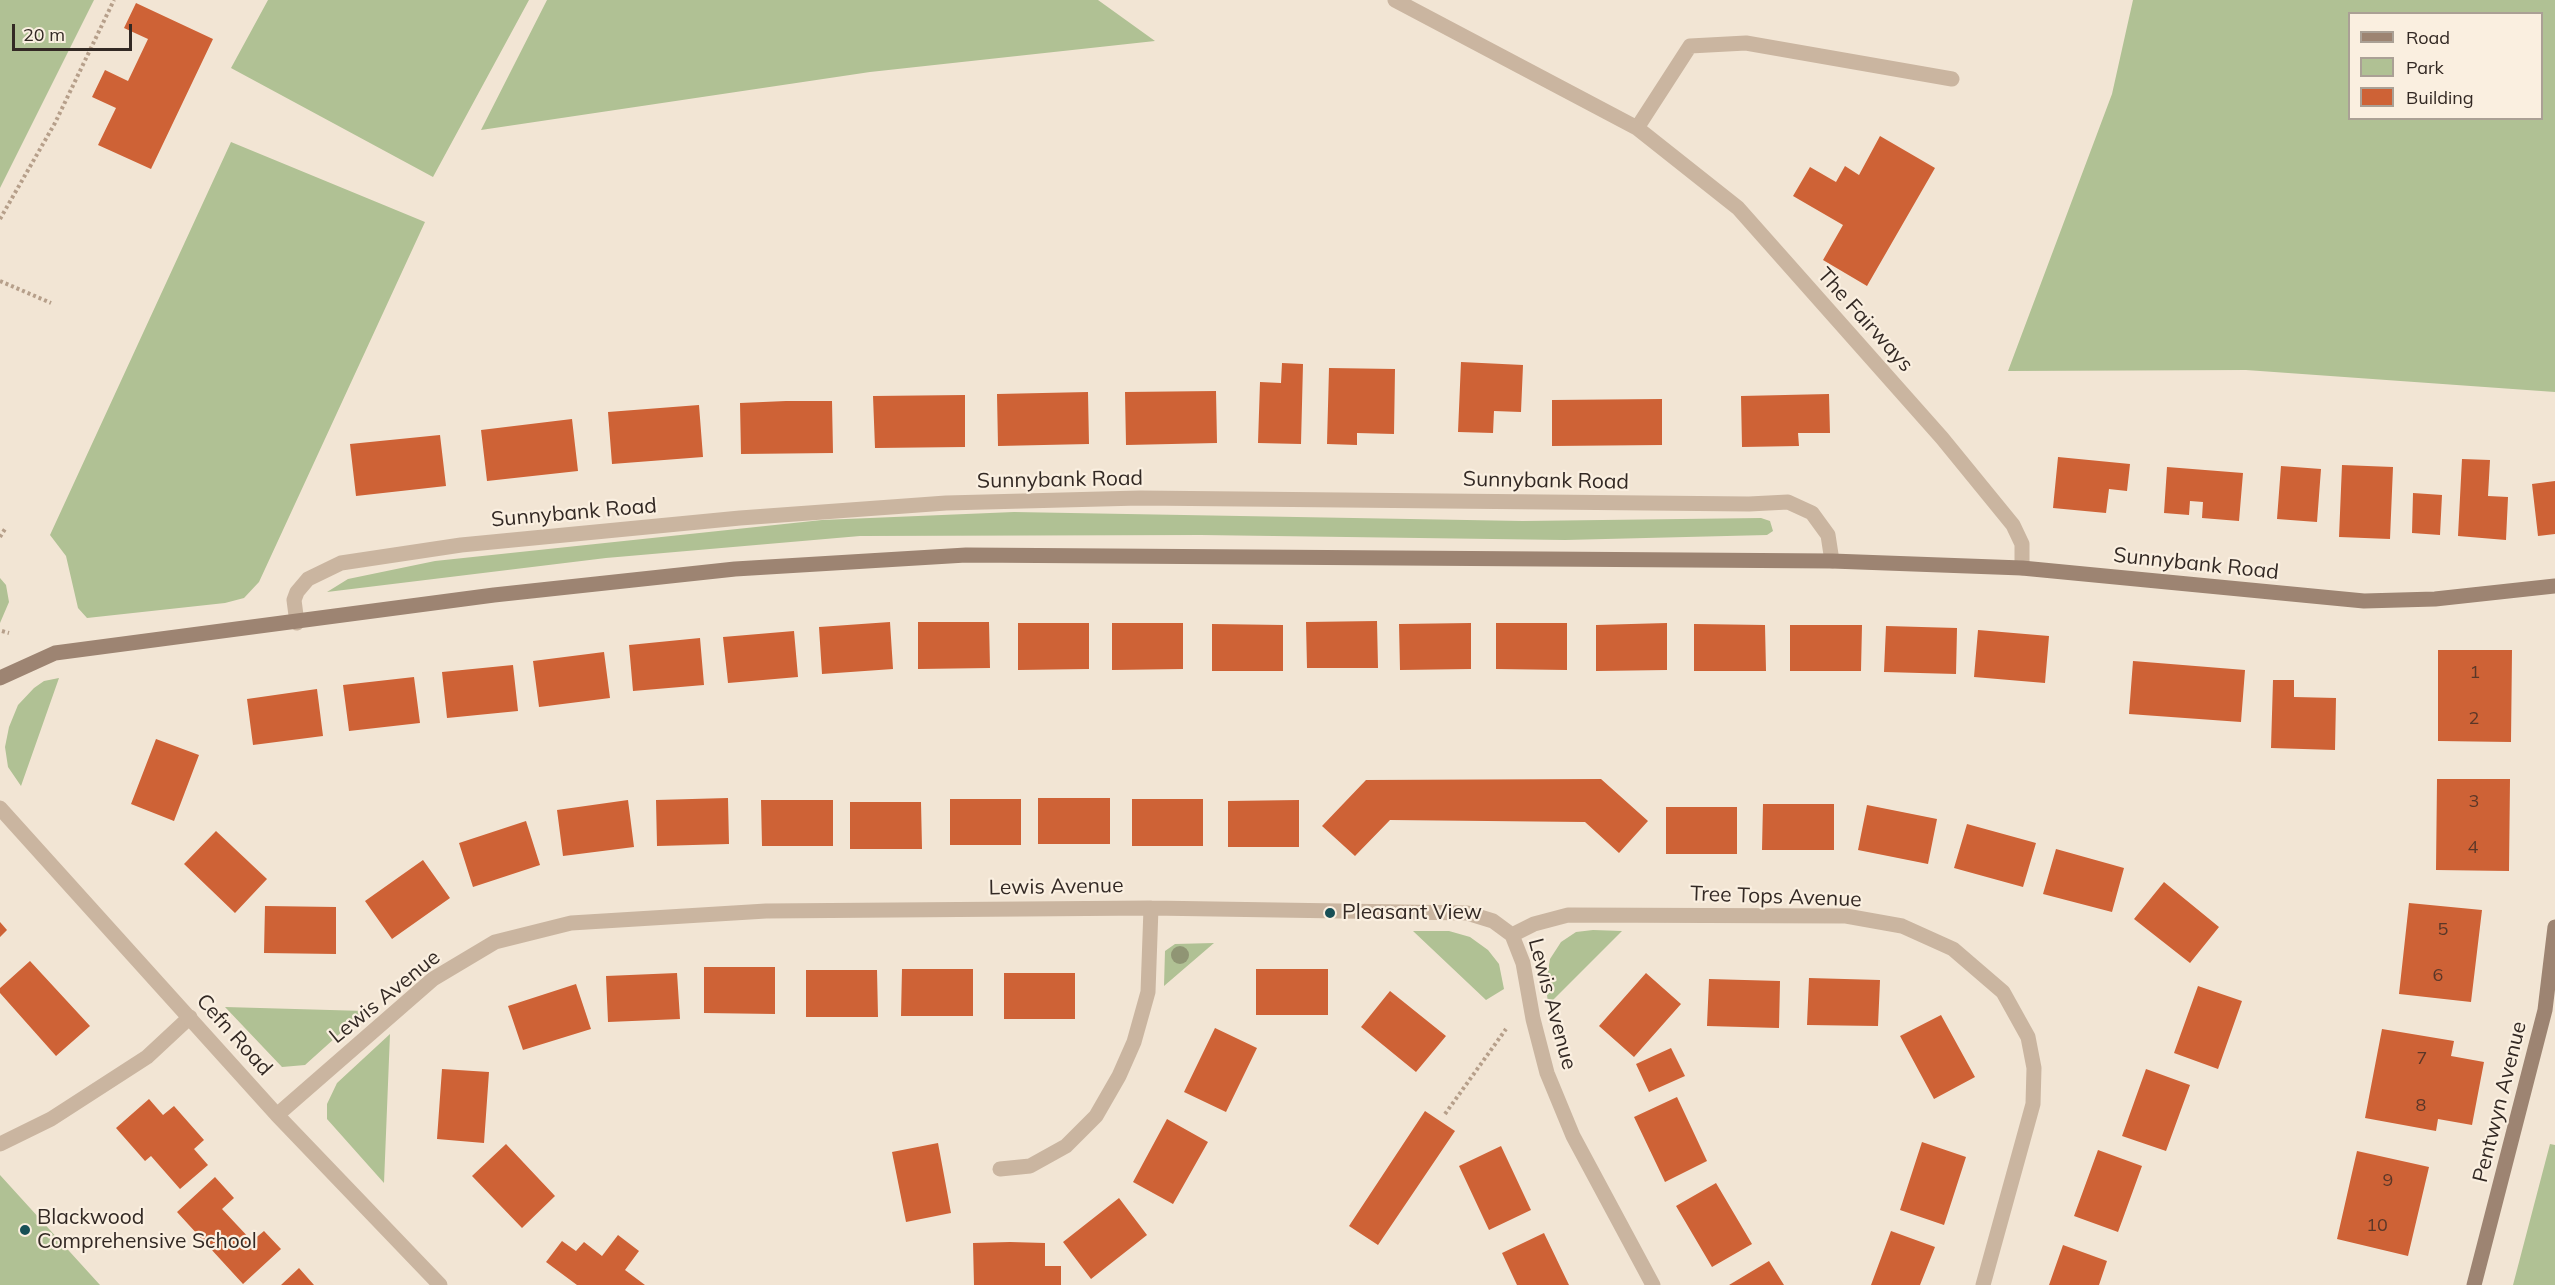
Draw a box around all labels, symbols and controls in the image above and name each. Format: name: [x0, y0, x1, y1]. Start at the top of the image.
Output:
scale bar: [15, 12, 135, 50]
legend: [2348, 12, 2543, 120]
text: 20 m: [23, 23, 65, 46]
text: Road: [2406, 26, 2450, 49]
text: Park: [2406, 56, 2444, 79]
text: Building: [2406, 86, 2474, 109]
street label: The Fairways: [1812, 263, 1918, 377]
street label: Sunnybank Road: [977, 466, 1143, 494]
street label: Sunnybank Road: [1463, 467, 1629, 495]
street label: Sunnybank Road: [490, 493, 658, 533]
street label: Sunnybank Road: [2112, 543, 2280, 585]
house number: 1: [2470, 662, 2480, 684]
house number: 2: [2469, 708, 2479, 730]
house number: 3: [2469, 791, 2479, 813]
house number: 4: [2468, 837, 2478, 859]
street label: Lewis Avenue: [988, 873, 1124, 901]
street label: Tree Tops Avenue: [1690, 881, 1862, 913]
place label: Pleasant View: [1342, 900, 1482, 926]
marker: Pleasant View: [1323, 906, 1337, 920]
house number: 5: [2438, 919, 2448, 941]
street label: Lewis Avenue: [1522, 936, 1582, 1072]
street label: Lewis Avenue: [325, 945, 445, 1049]
house number: 6: [2433, 965, 2443, 987]
street label: Cefn Road: [191, 989, 277, 1081]
street label: Pentwyn Avenue: [2468, 1019, 2532, 1185]
house number: 7: [2417, 1048, 2427, 1070]
house number: 8: [2416, 1095, 2426, 1117]
house number: 9: [2383, 1170, 2393, 1192]
place label: Blackwood Comprehensive School: [37, 1205, 257, 1255]
house number: 10: [2366, 1215, 2388, 1237]
marker: Blackwood Comprehensive School: [18, 1223, 32, 1237]

